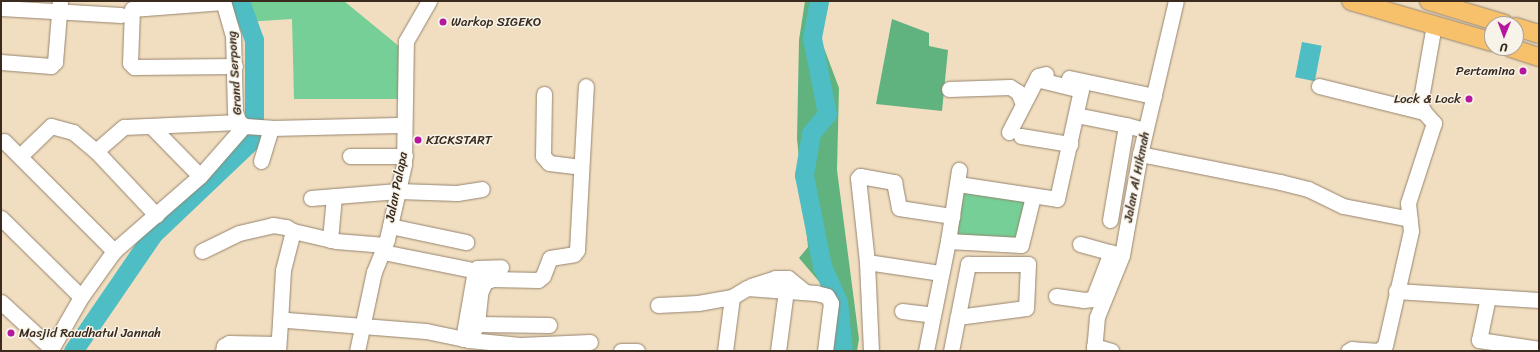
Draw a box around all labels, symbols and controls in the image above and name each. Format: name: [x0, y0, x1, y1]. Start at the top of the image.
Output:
place label: Warkop SIGEKO: [451, 14, 542, 30]
north arrow: [1484, 16, 1524, 56]
marker: Warkop SIGEKO: [438, 17, 448, 27]
street label: Grand Serpong: [224, 30, 246, 116]
text: U: [1500, 38, 1508, 57]
place label: Pertamina: [1456, 63, 1515, 79]
marker: Pertamina: [1518, 66, 1528, 76]
place label: Lock & Lock: [1394, 91, 1461, 107]
marker: Lock & Lock: [1464, 94, 1474, 104]
street label: Jalan Al Hikmah: [1121, 130, 1153, 224]
place label: KICKSTART: [426, 132, 492, 148]
marker: KICKSTART: [413, 135, 423, 145]
street label: Jalan Palapa: [383, 151, 411, 223]
place label: Masjid Raudhatul Jannah: [19, 325, 161, 341]
marker: Masjid Raudhatul Jannah: [6, 328, 16, 338]

